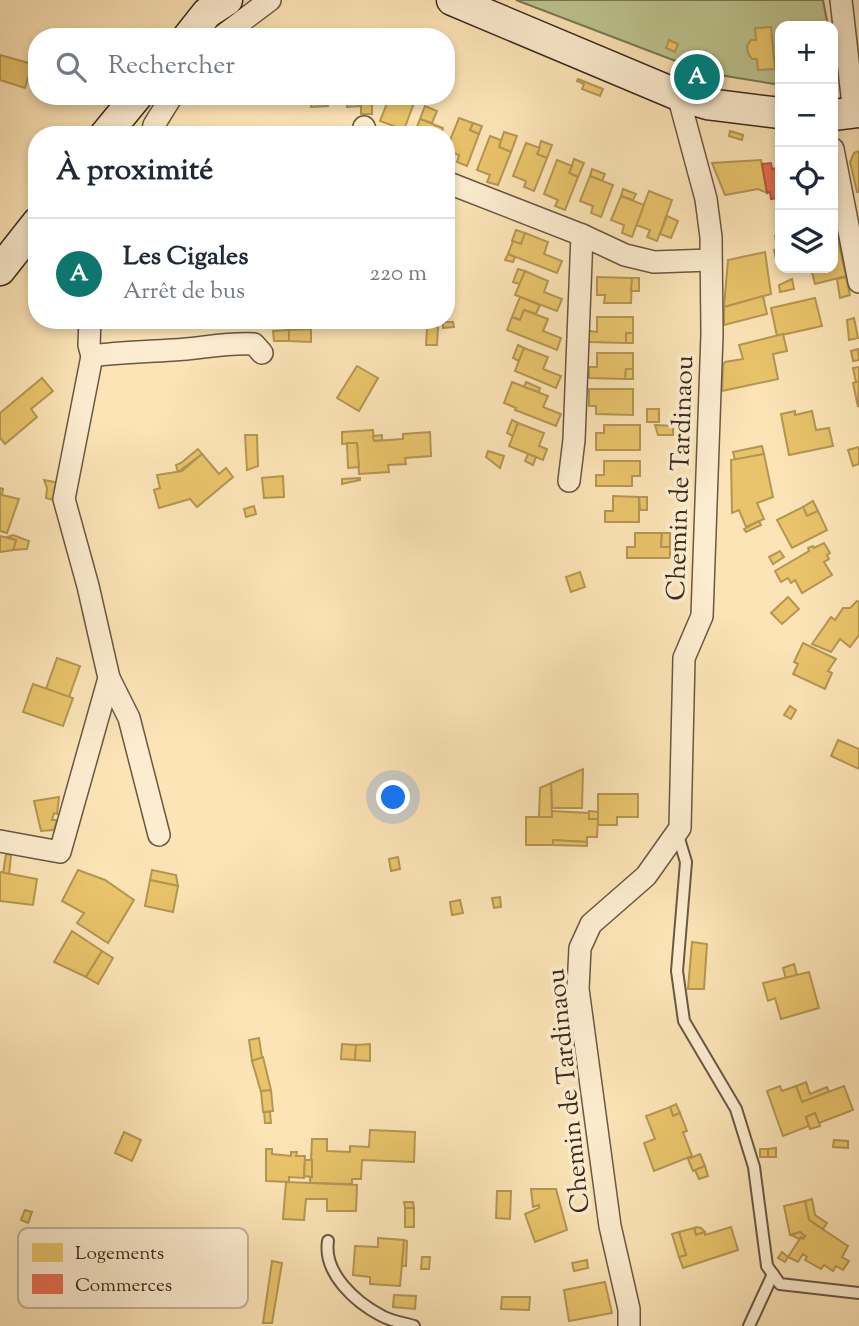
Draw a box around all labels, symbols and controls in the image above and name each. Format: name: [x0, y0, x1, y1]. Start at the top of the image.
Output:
map controls: [775, 21, 838, 273]
button: +: [775, 21, 838, 84]
search box: [28, 28, 455, 105]
icon: search: [52, 48, 90, 86]
text: Rechercher: [108, 48, 235, 85]
pin: A: [674, 51, 720, 103]
button: −: [775, 84, 838, 147]
button: locate: [775, 147, 838, 210]
text: À proximité: [56, 150, 213, 193]
button: layers: [775, 210, 838, 273]
text: Les Cigales: [123, 239, 248, 276]
text: A: [70, 258, 88, 291]
text: 220 m: [369, 258, 427, 291]
text: Arrêt de bus: [123, 276, 245, 309]
street label: Chemin de Tardinaou: [659, 355, 704, 601]
your location: [376, 780, 410, 814]
street label: Chemin de Tardinaou: [538, 967, 601, 1215]
legend: [18, 1228, 248, 1308]
text: Logements: [75, 1241, 164, 1268]
text: Commerces: [75, 1273, 172, 1300]

